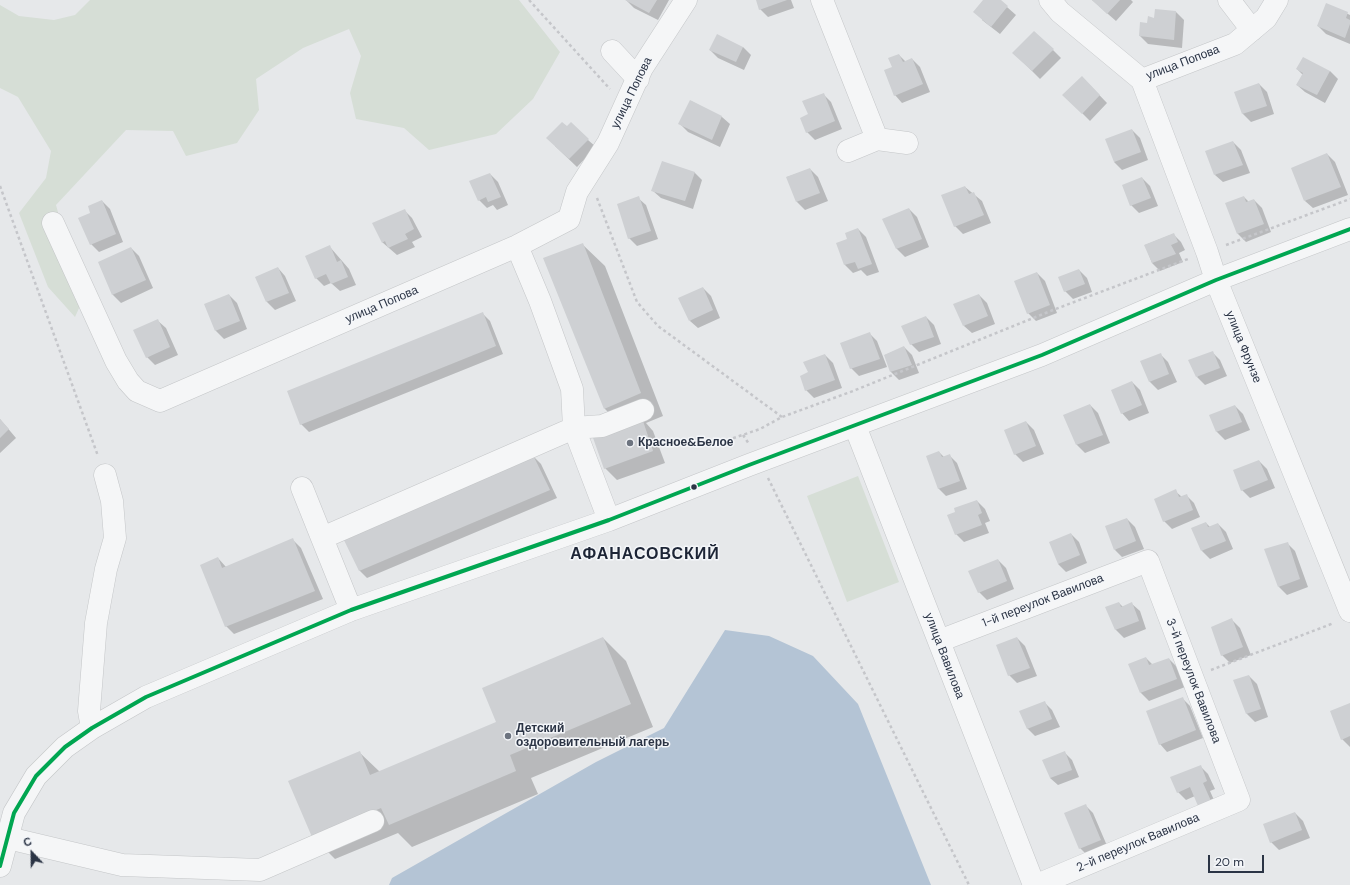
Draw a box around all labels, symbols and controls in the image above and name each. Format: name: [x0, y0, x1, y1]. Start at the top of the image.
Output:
street label: улица Попова: [1144, 42, 1222, 84]
street label: улица Попова: [609, 55, 655, 131]
street label: улица Попова: [343, 283, 421, 327]
street label: улица Фрунзе: [1222, 309, 1264, 385]
place label: Красное&Белое: [638, 436, 733, 450]
marker: Красное&Белое: [625, 438, 635, 448]
unlabelled marker: [689, 482, 699, 492]
district label: АФАНАСОВСКИЙ: [570, 545, 720, 565]
street label: 1-й переулок Вавилова: [980, 571, 1106, 631]
street label: улица Вавилова: [921, 611, 967, 701]
street label: 3-й переулок Вавилова: [1163, 617, 1223, 745]
place label: Детский оздоровительный лагерь: [516, 722, 669, 750]
marker: Детский оздоровительный лагерь: [503, 731, 513, 741]
street label: 2-й переулок Вавилова: [1074, 811, 1202, 875]
north arrow: [12, 833, 52, 873]
text: С: [21, 834, 34, 850]
scale bar: [1210, 847, 1266, 873]
text: 20 m: [1215, 854, 1244, 870]

